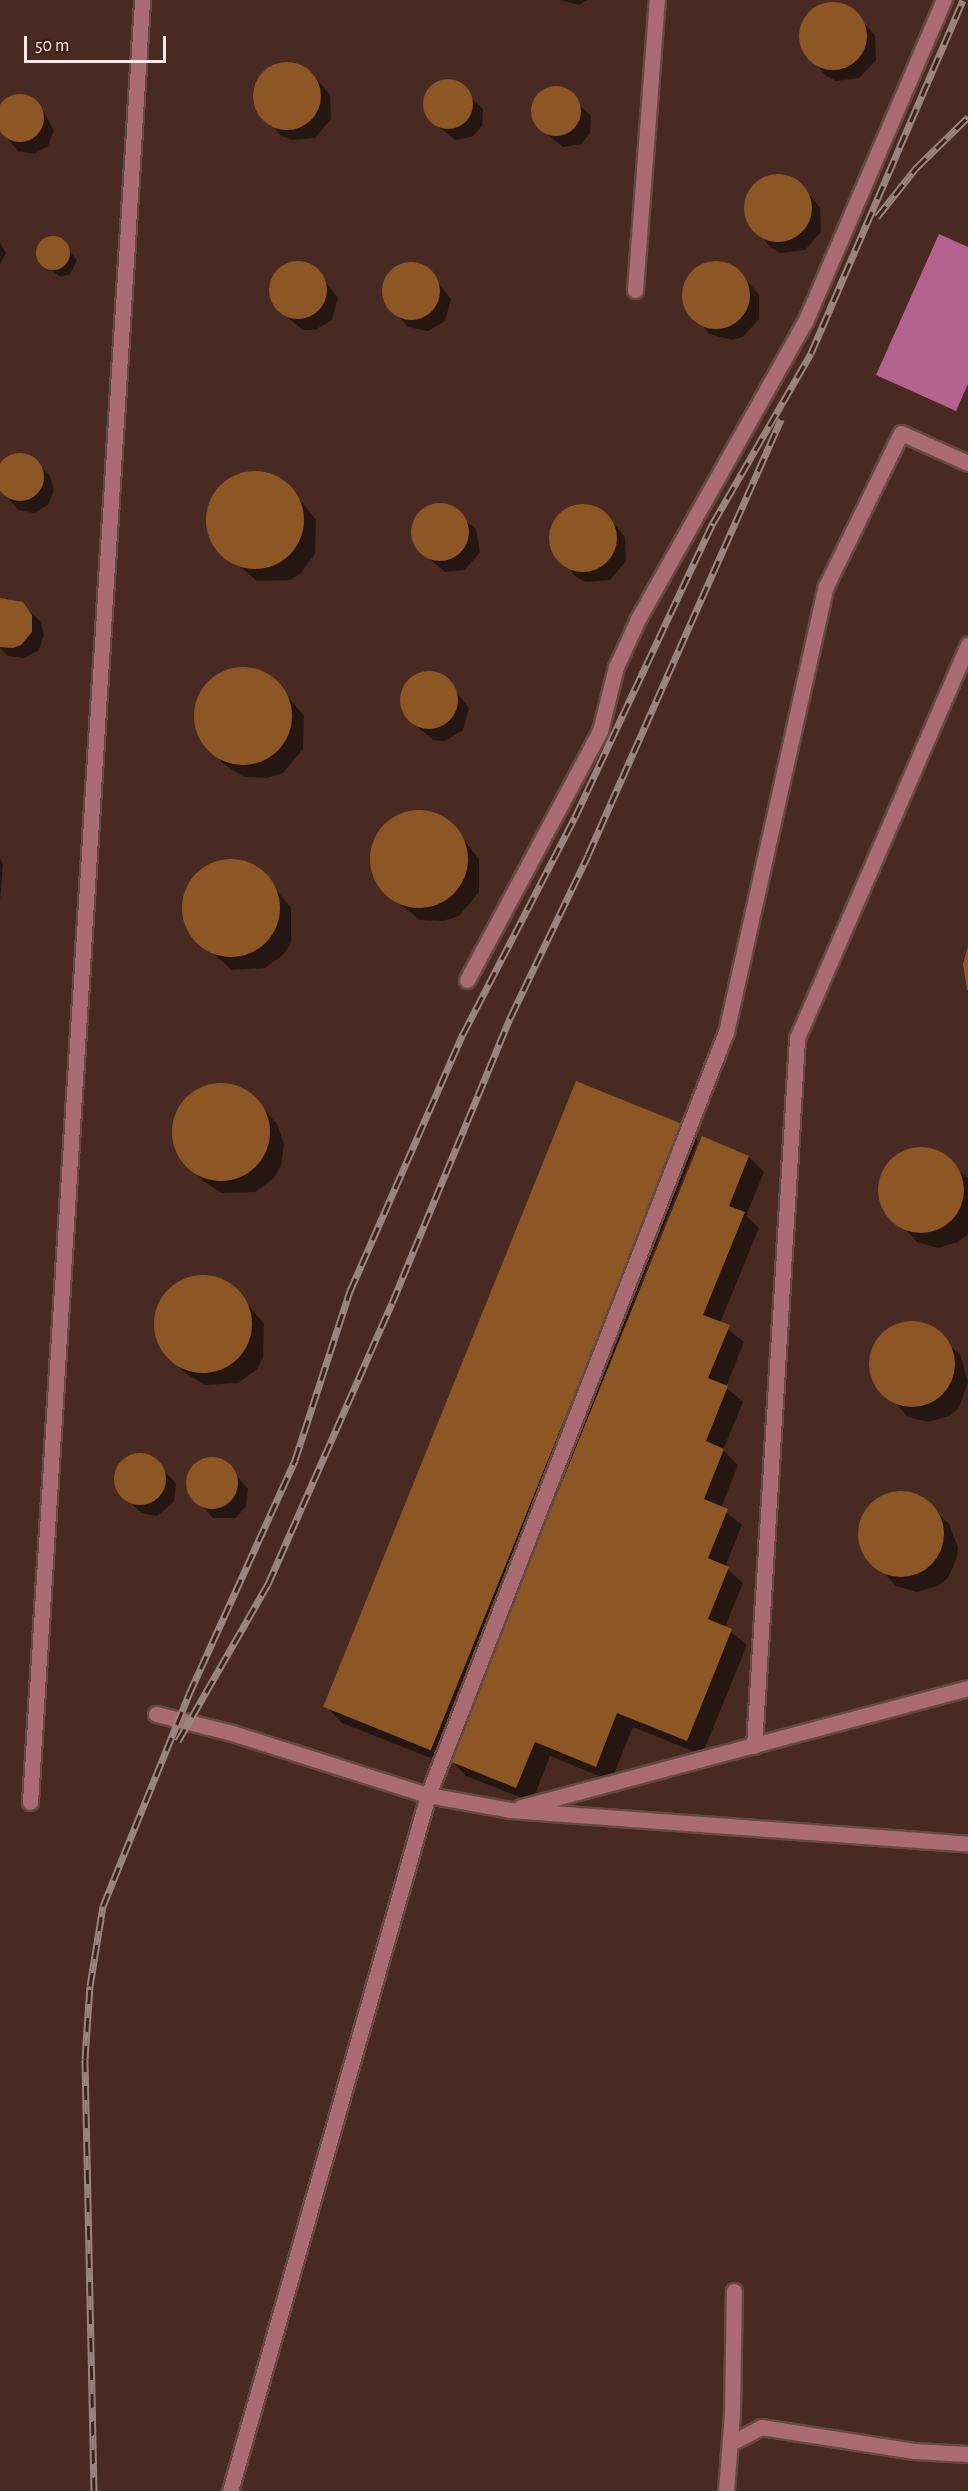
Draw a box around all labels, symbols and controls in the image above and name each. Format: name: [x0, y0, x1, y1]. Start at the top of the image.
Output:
scale bar: [27, 24, 170, 62]
text: 50 m: [35, 37, 69, 55]

